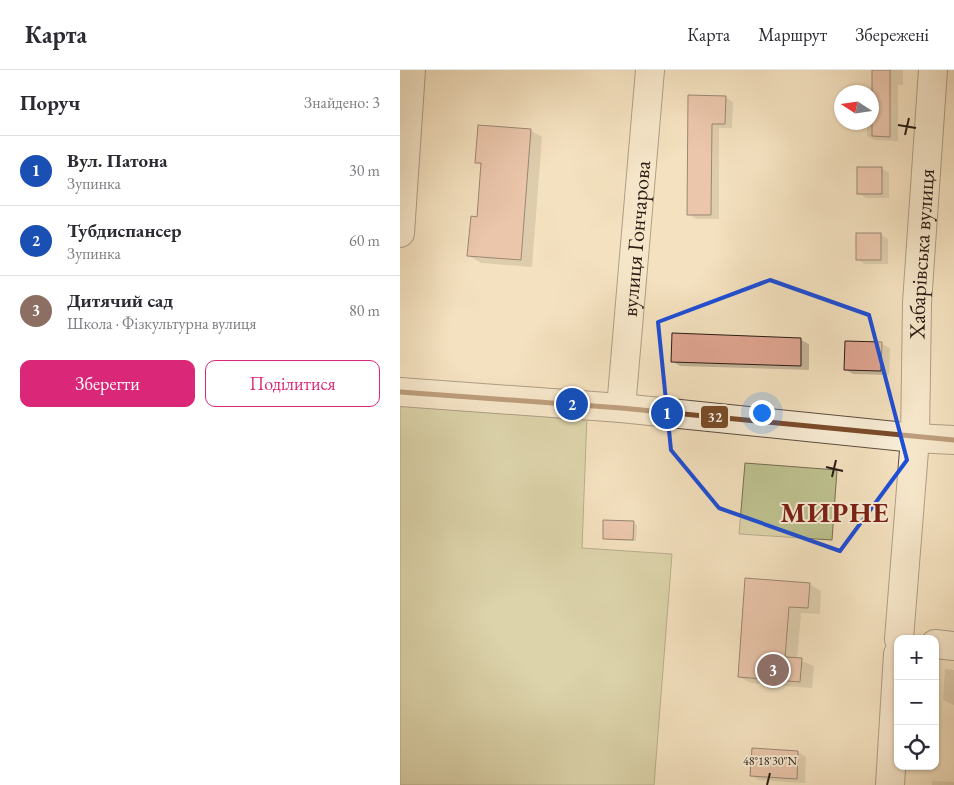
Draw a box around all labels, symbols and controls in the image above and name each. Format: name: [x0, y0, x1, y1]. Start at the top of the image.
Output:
text: Карта: [25, 19, 87, 50]
text: Карта: [687, 23, 730, 46]
text: Маршрут: [758, 23, 827, 46]
text: Збережені: [855, 23, 929, 46]
north arrow: [834, 85, 879, 130]
text: Поруч: [20, 89, 80, 116]
text: Знайдено: 3: [304, 92, 380, 113]
text: Вул. Патона: [67, 148, 167, 173]
street label: вулиця Гончарова: [615, 159, 657, 318]
text: 1: [32, 160, 40, 181]
text: 30 m: [349, 160, 380, 181]
street label: Хабарівська вулиця: [902, 167, 941, 340]
text: Зупинка: [67, 173, 121, 194]
text: Тубдиспансер: [67, 218, 182, 243]
text: 2: [32, 230, 40, 251]
text: 60 m: [349, 230, 380, 251]
text: Зупинка: [67, 243, 121, 264]
text: Дитячий сад: [67, 288, 173, 313]
text: 3: [32, 300, 40, 321]
text: 80 m: [349, 300, 380, 321]
text: Школа · Фізкультурна вулиця: [67, 313, 256, 334]
button: Зберегти: [20, 360, 195, 407]
button: Поділитися: [205, 360, 380, 407]
pin: 2: [556, 385, 588, 423]
pin: 1: [651, 394, 683, 432]
your location: [749, 400, 775, 426]
line badge: 32: [700, 405, 729, 429]
text: 32: [708, 408, 723, 426]
district label: МИРНЕ: [780, 494, 890, 530]
map controls: [894, 635, 939, 770]
button: +: [894, 635, 939, 680]
pin: 3: [757, 651, 789, 689]
button: −: [894, 680, 939, 725]
button: locate: [894, 725, 939, 770]
text: 48°18'30"N: [743, 753, 797, 769]

